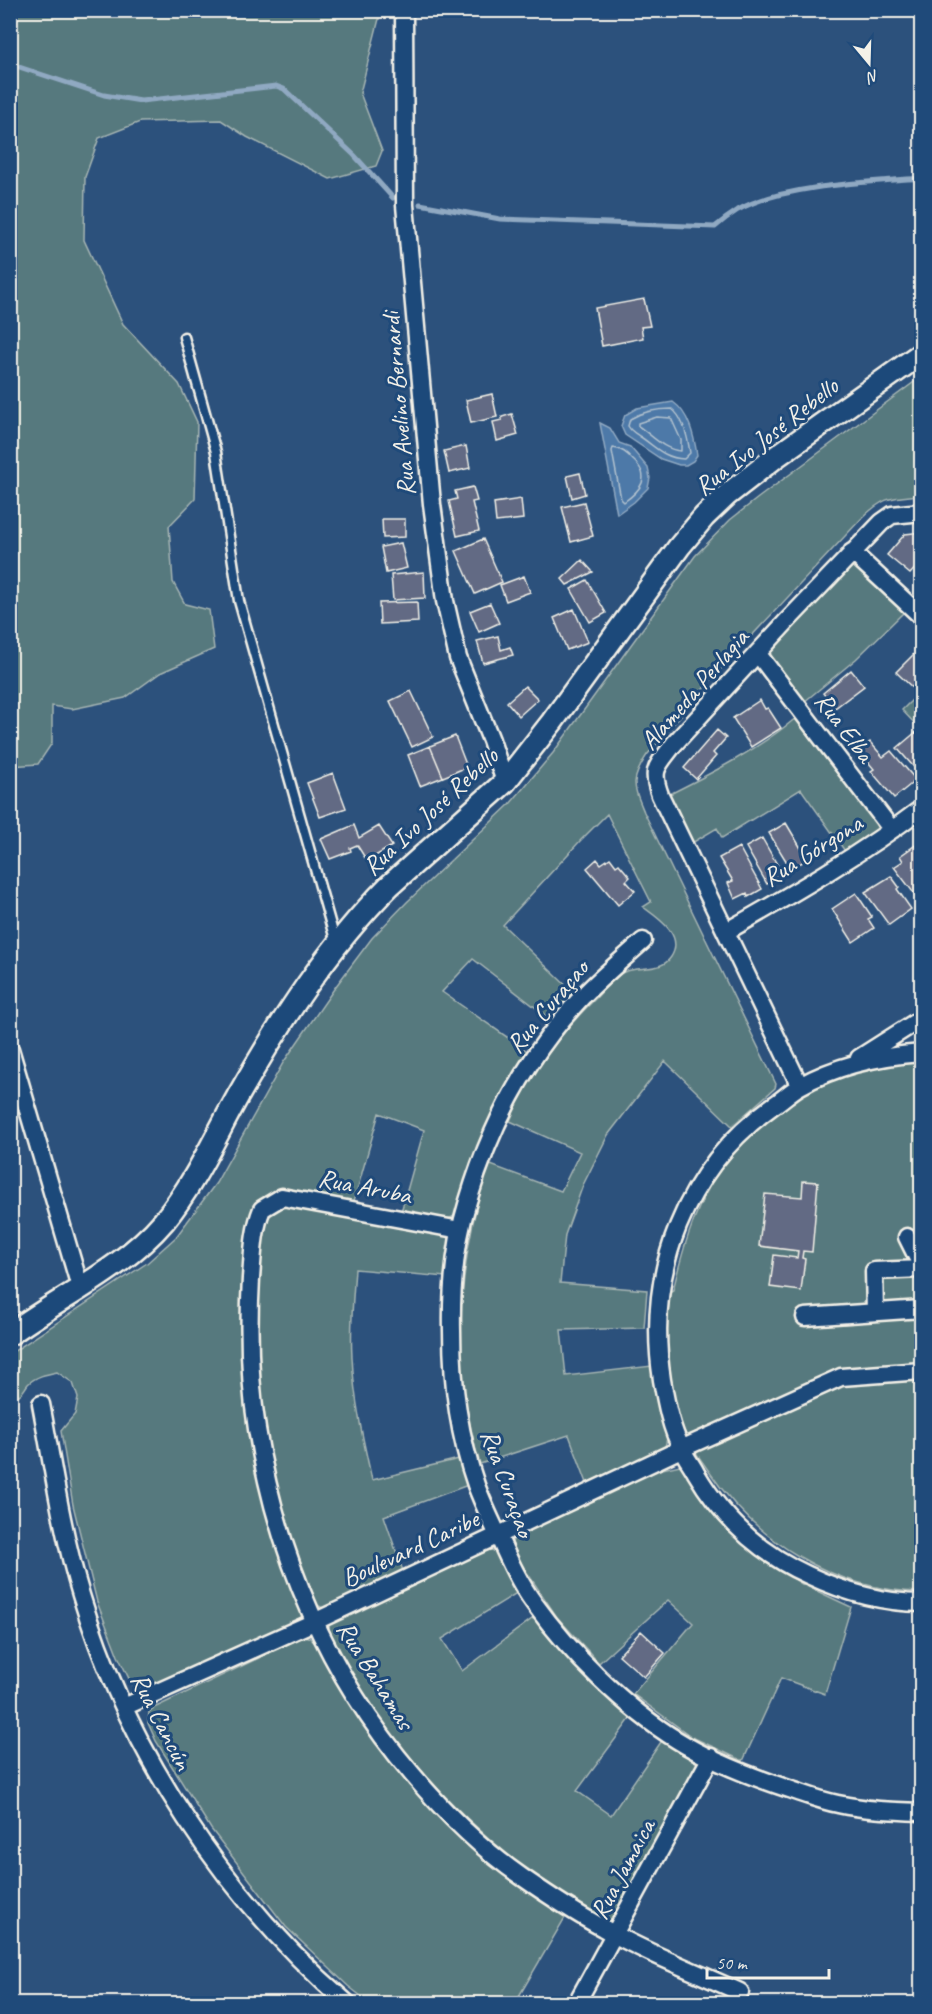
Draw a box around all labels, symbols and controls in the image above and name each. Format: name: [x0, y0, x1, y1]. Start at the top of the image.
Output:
north arrow: [839, 33, 899, 93]
text: N: [863, 65, 881, 88]
street label: Rua Avelino Bernardi: [374, 307, 423, 497]
street label: Rua Ivo José Rebello: [688, 369, 846, 503]
street label: Alameda Perlagia: [633, 621, 757, 757]
street label: Rua Elba: [807, 686, 883, 771]
street label: Rua Ivo José Rebello: [356, 739, 506, 883]
street label: Rua Górgona: [756, 806, 870, 894]
street label: Rua Curaçao: [499, 951, 598, 1060]
street label: Rua Aruba: [316, 1161, 416, 1212]
street label: Rua Curaçao: [473, 1425, 543, 1544]
street label: Boulevard Caribe: [336, 1501, 486, 1595]
street label: Rua Bahamas: [329, 1615, 423, 1738]
street label: Rua Cancún: [123, 1667, 201, 1777]
street label: Rua Jamaica: [582, 1811, 664, 1925]
scale bar: [707, 1942, 828, 1980]
text: 50 m: [716, 1952, 749, 1974]

